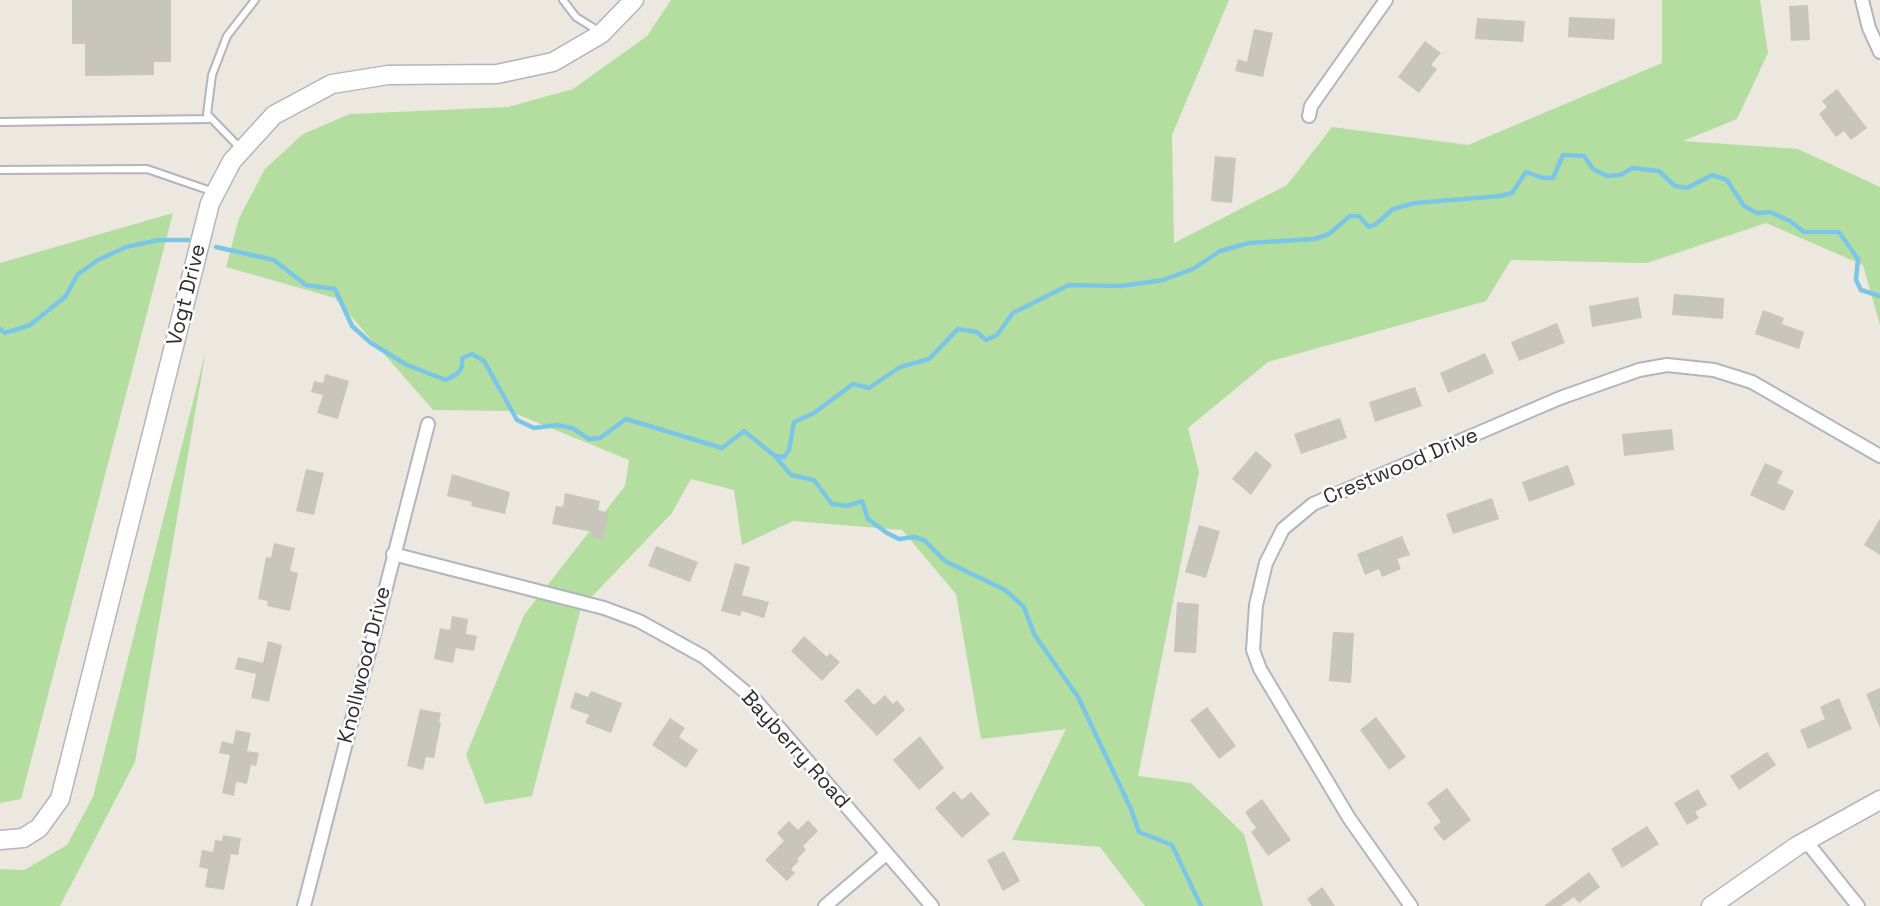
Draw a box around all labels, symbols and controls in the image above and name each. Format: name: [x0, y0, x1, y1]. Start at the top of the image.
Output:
street label: Vogt Drive: [162, 241, 212, 349]
street label: Crestwood Drive: [1320, 423, 1482, 511]
street label: Knollwood Drive: [333, 584, 397, 746]
street label: Bayberry Road: [735, 686, 855, 814]

